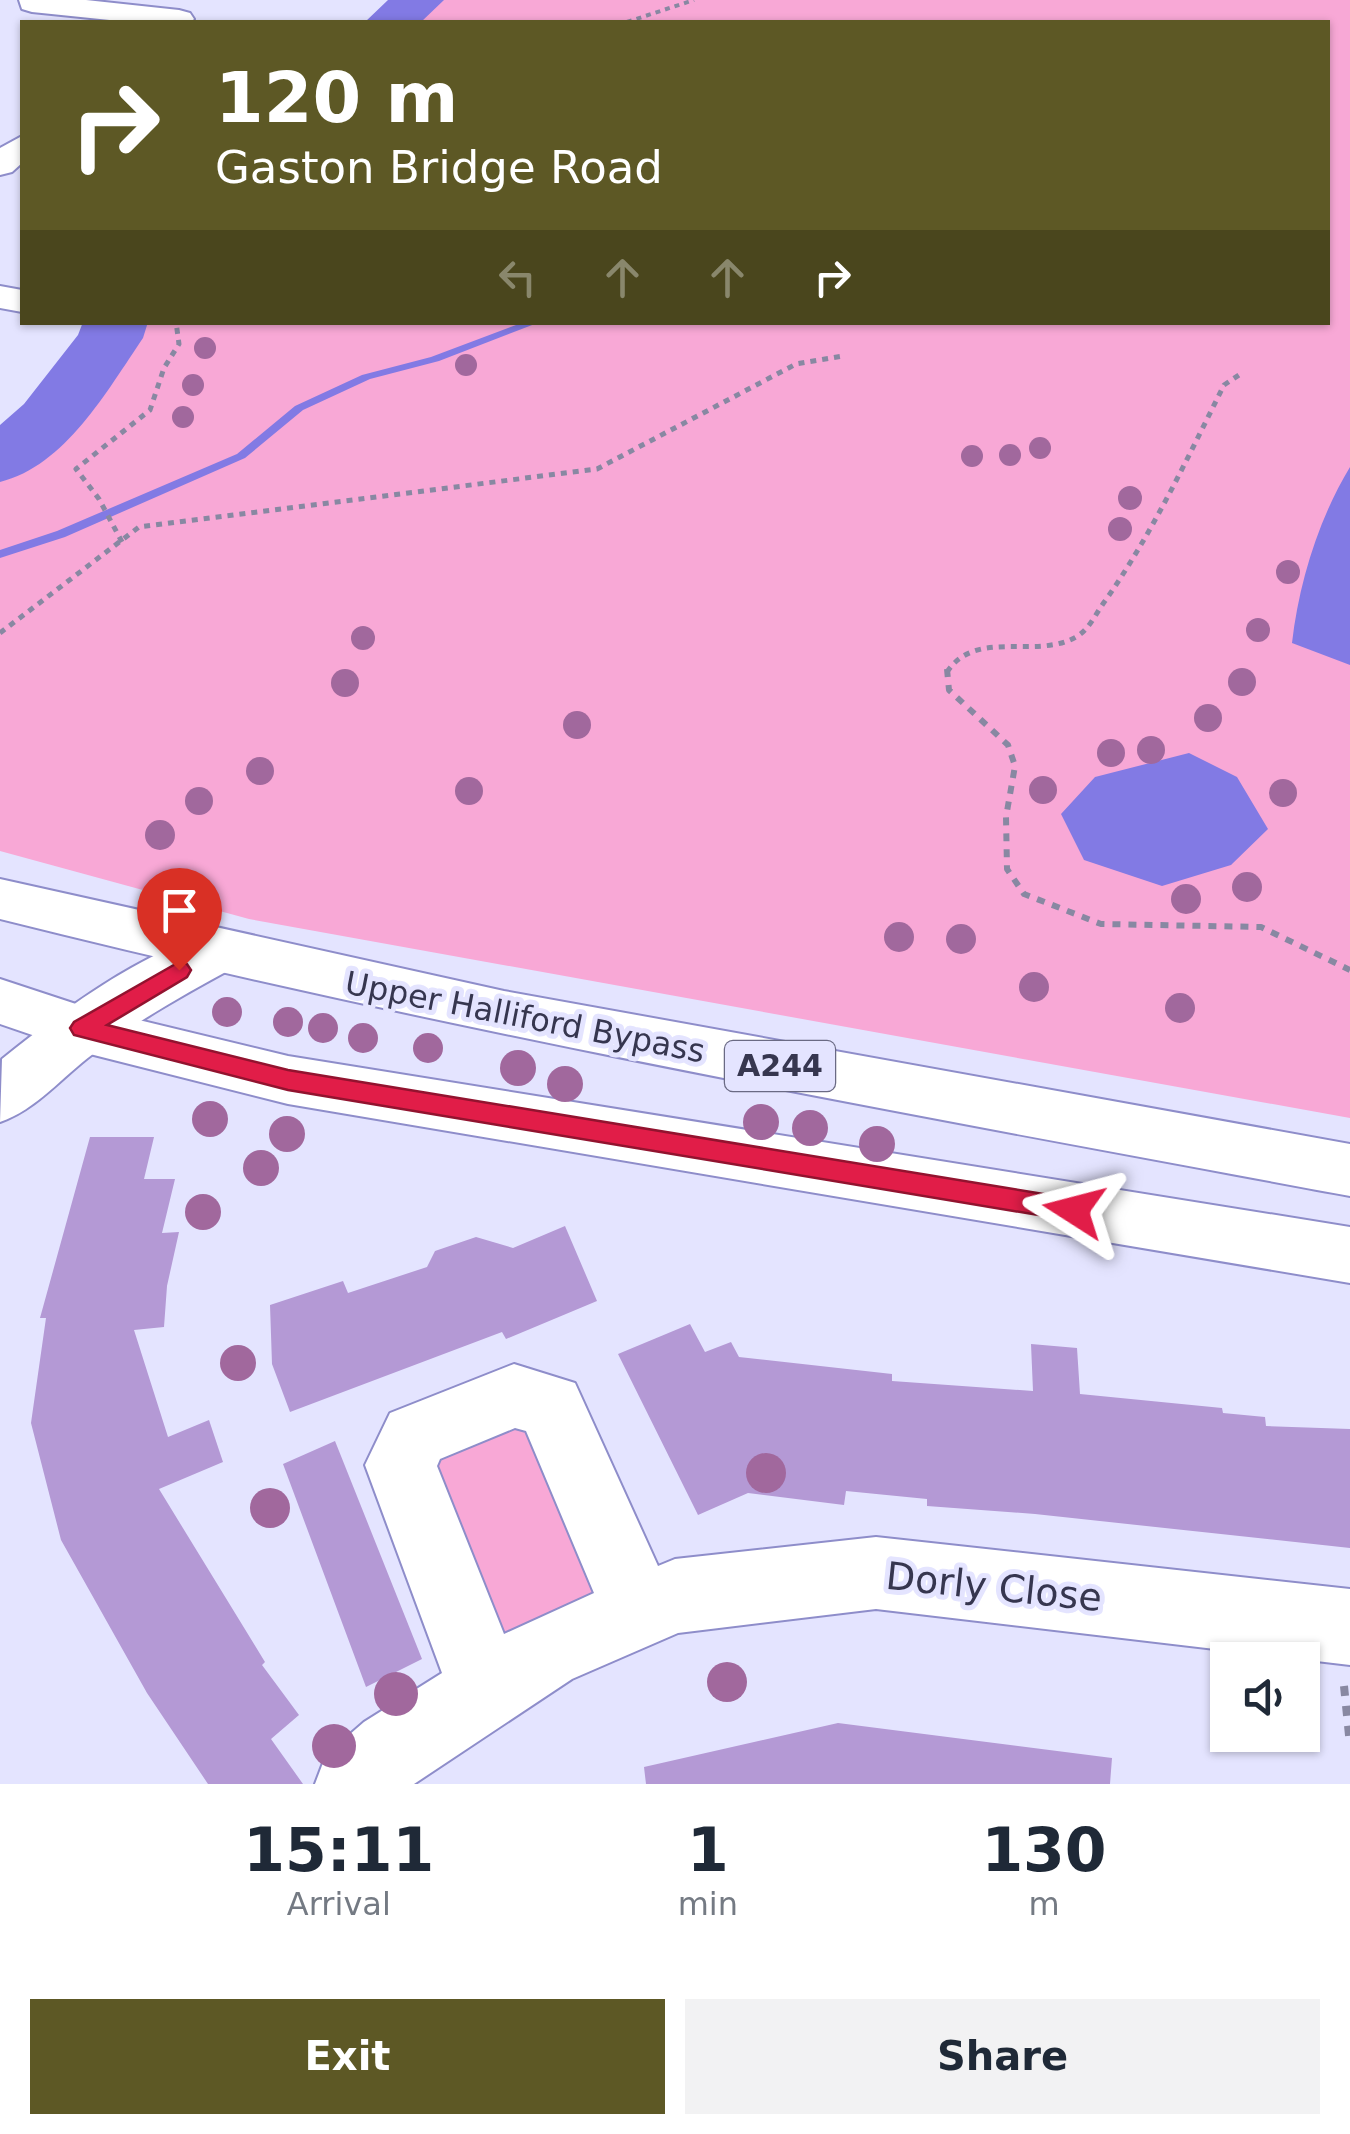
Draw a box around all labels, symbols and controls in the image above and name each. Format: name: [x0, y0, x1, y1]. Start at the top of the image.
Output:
text: 120 m: [215, 57, 458, 139]
icon: right: [50, 60, 180, 190]
text: Gaston Bridge Road: [215, 141, 663, 194]
icon: left: [490, 250, 545, 305]
icon: ahead: [595, 250, 650, 305]
icon: ahead: [700, 250, 755, 305]
icon: right: [805, 250, 860, 305]
pin: [137, 868, 222, 971]
icon: arrive: [152, 883, 207, 938]
street label: Upper Halliford Bypass: [342, 963, 708, 1071]
road number: A244: [725, 1041, 835, 1091]
position arrow: [1022, 1158, 1126, 1262]
street label: Dorly Close: [884, 1554, 1104, 1620]
map controls: [1210, 1642, 1320, 1752]
button: sound: [1210, 1642, 1320, 1752]
text: 15:11: [243, 1815, 434, 1885]
text: 1: [687, 1815, 729, 1885]
text: 130: [981, 1815, 1107, 1885]
text: Arrival: [287, 1885, 391, 1923]
text: min: [678, 1885, 738, 1923]
text: m: [1028, 1885, 1060, 1923]
button: Exit: [30, 1999, 665, 2114]
button: Share: [685, 1999, 1320, 2114]

